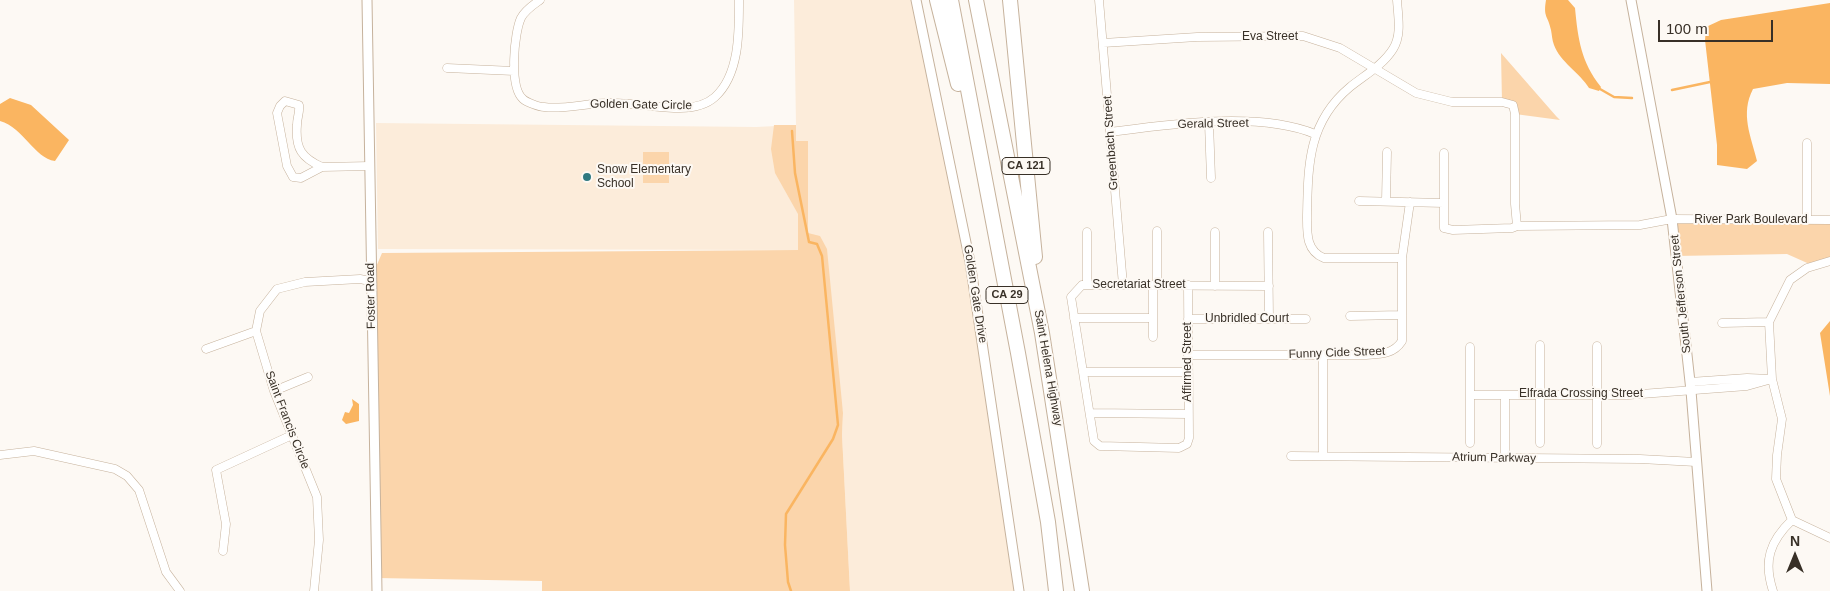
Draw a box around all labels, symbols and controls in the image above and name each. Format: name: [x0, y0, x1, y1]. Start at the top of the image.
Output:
scale bar: [1660, 10, 1775, 42]
text: 100 m: [1666, 20, 1708, 37]
street label: Eva Street: [1242, 30, 1298, 44]
street label: Greenbach Street: [1101, 95, 1121, 191]
street label: Golden Gate Circle: [590, 97, 692, 113]
street label: Gerald Street: [1177, 116, 1249, 132]
road number: CA 121: [1002, 158, 1050, 175]
place label: Snow Elementary School: [597, 163, 691, 191]
marker: Snow Elementary School: [581, 171, 593, 183]
street label: River Park Boulevard: [1694, 213, 1808, 227]
street label: South Jefferson Street: [1668, 234, 1694, 354]
street label: Golden Gate Drive: [960, 244, 990, 344]
street label: Foster Road: [363, 263, 379, 329]
street label: Secretariat Street: [1092, 278, 1186, 292]
road number: CA 29: [986, 286, 1028, 304]
street label: Saint Helena Highway: [1031, 309, 1065, 427]
street label: Unbridled Court: [1205, 312, 1289, 326]
street label: Affirmed Street: [1181, 322, 1195, 402]
street label: Funny Cide Street: [1288, 344, 1386, 362]
street label: Saint Francis Circle: [262, 369, 312, 471]
street label: Elfrada Crossing Street: [1519, 387, 1643, 401]
street label: Atrium Parkway: [1452, 450, 1536, 466]
north arrow: [1770, 531, 1820, 581]
text: N: [1790, 533, 1800, 549]

